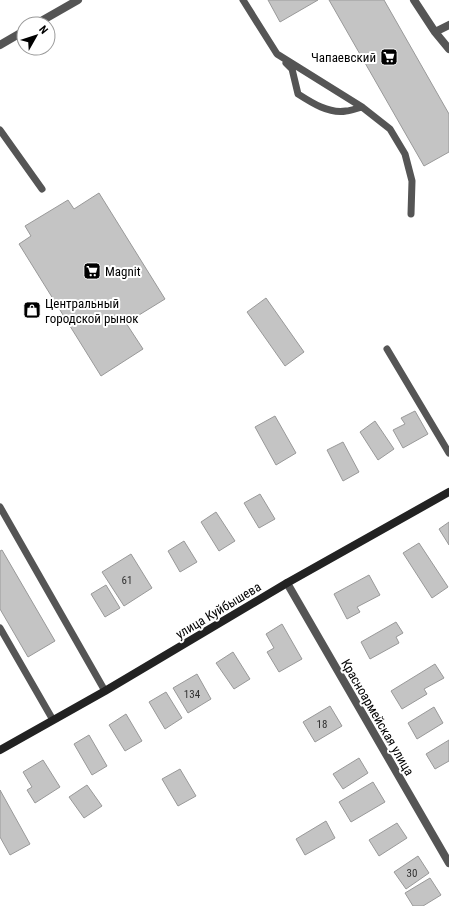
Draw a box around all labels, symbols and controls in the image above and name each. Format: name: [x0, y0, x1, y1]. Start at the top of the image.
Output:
north arrow: [16, 16, 56, 56]
text: N: [36, 23, 51, 37]
supermarket icon: Чапаевский: [379, 47, 399, 67]
place label: Чапаевский: [311, 50, 376, 65]
supermarket icon: Magnit: [82, 261, 102, 281]
place label: Magnit: [105, 264, 141, 279]
place label: Центральный городской рынок: [45, 296, 139, 326]
shop icon: Центральный городской рынок: [22, 300, 42, 320]
house number: 61: [122, 574, 132, 587]
street label: улица Куйбышева: [173, 579, 264, 642]
street label: Красноармейская улица: [338, 656, 417, 778]
house number: 134: [184, 688, 201, 701]
house number: 18: [317, 718, 327, 731]
house number: 30: [407, 867, 417, 880]

